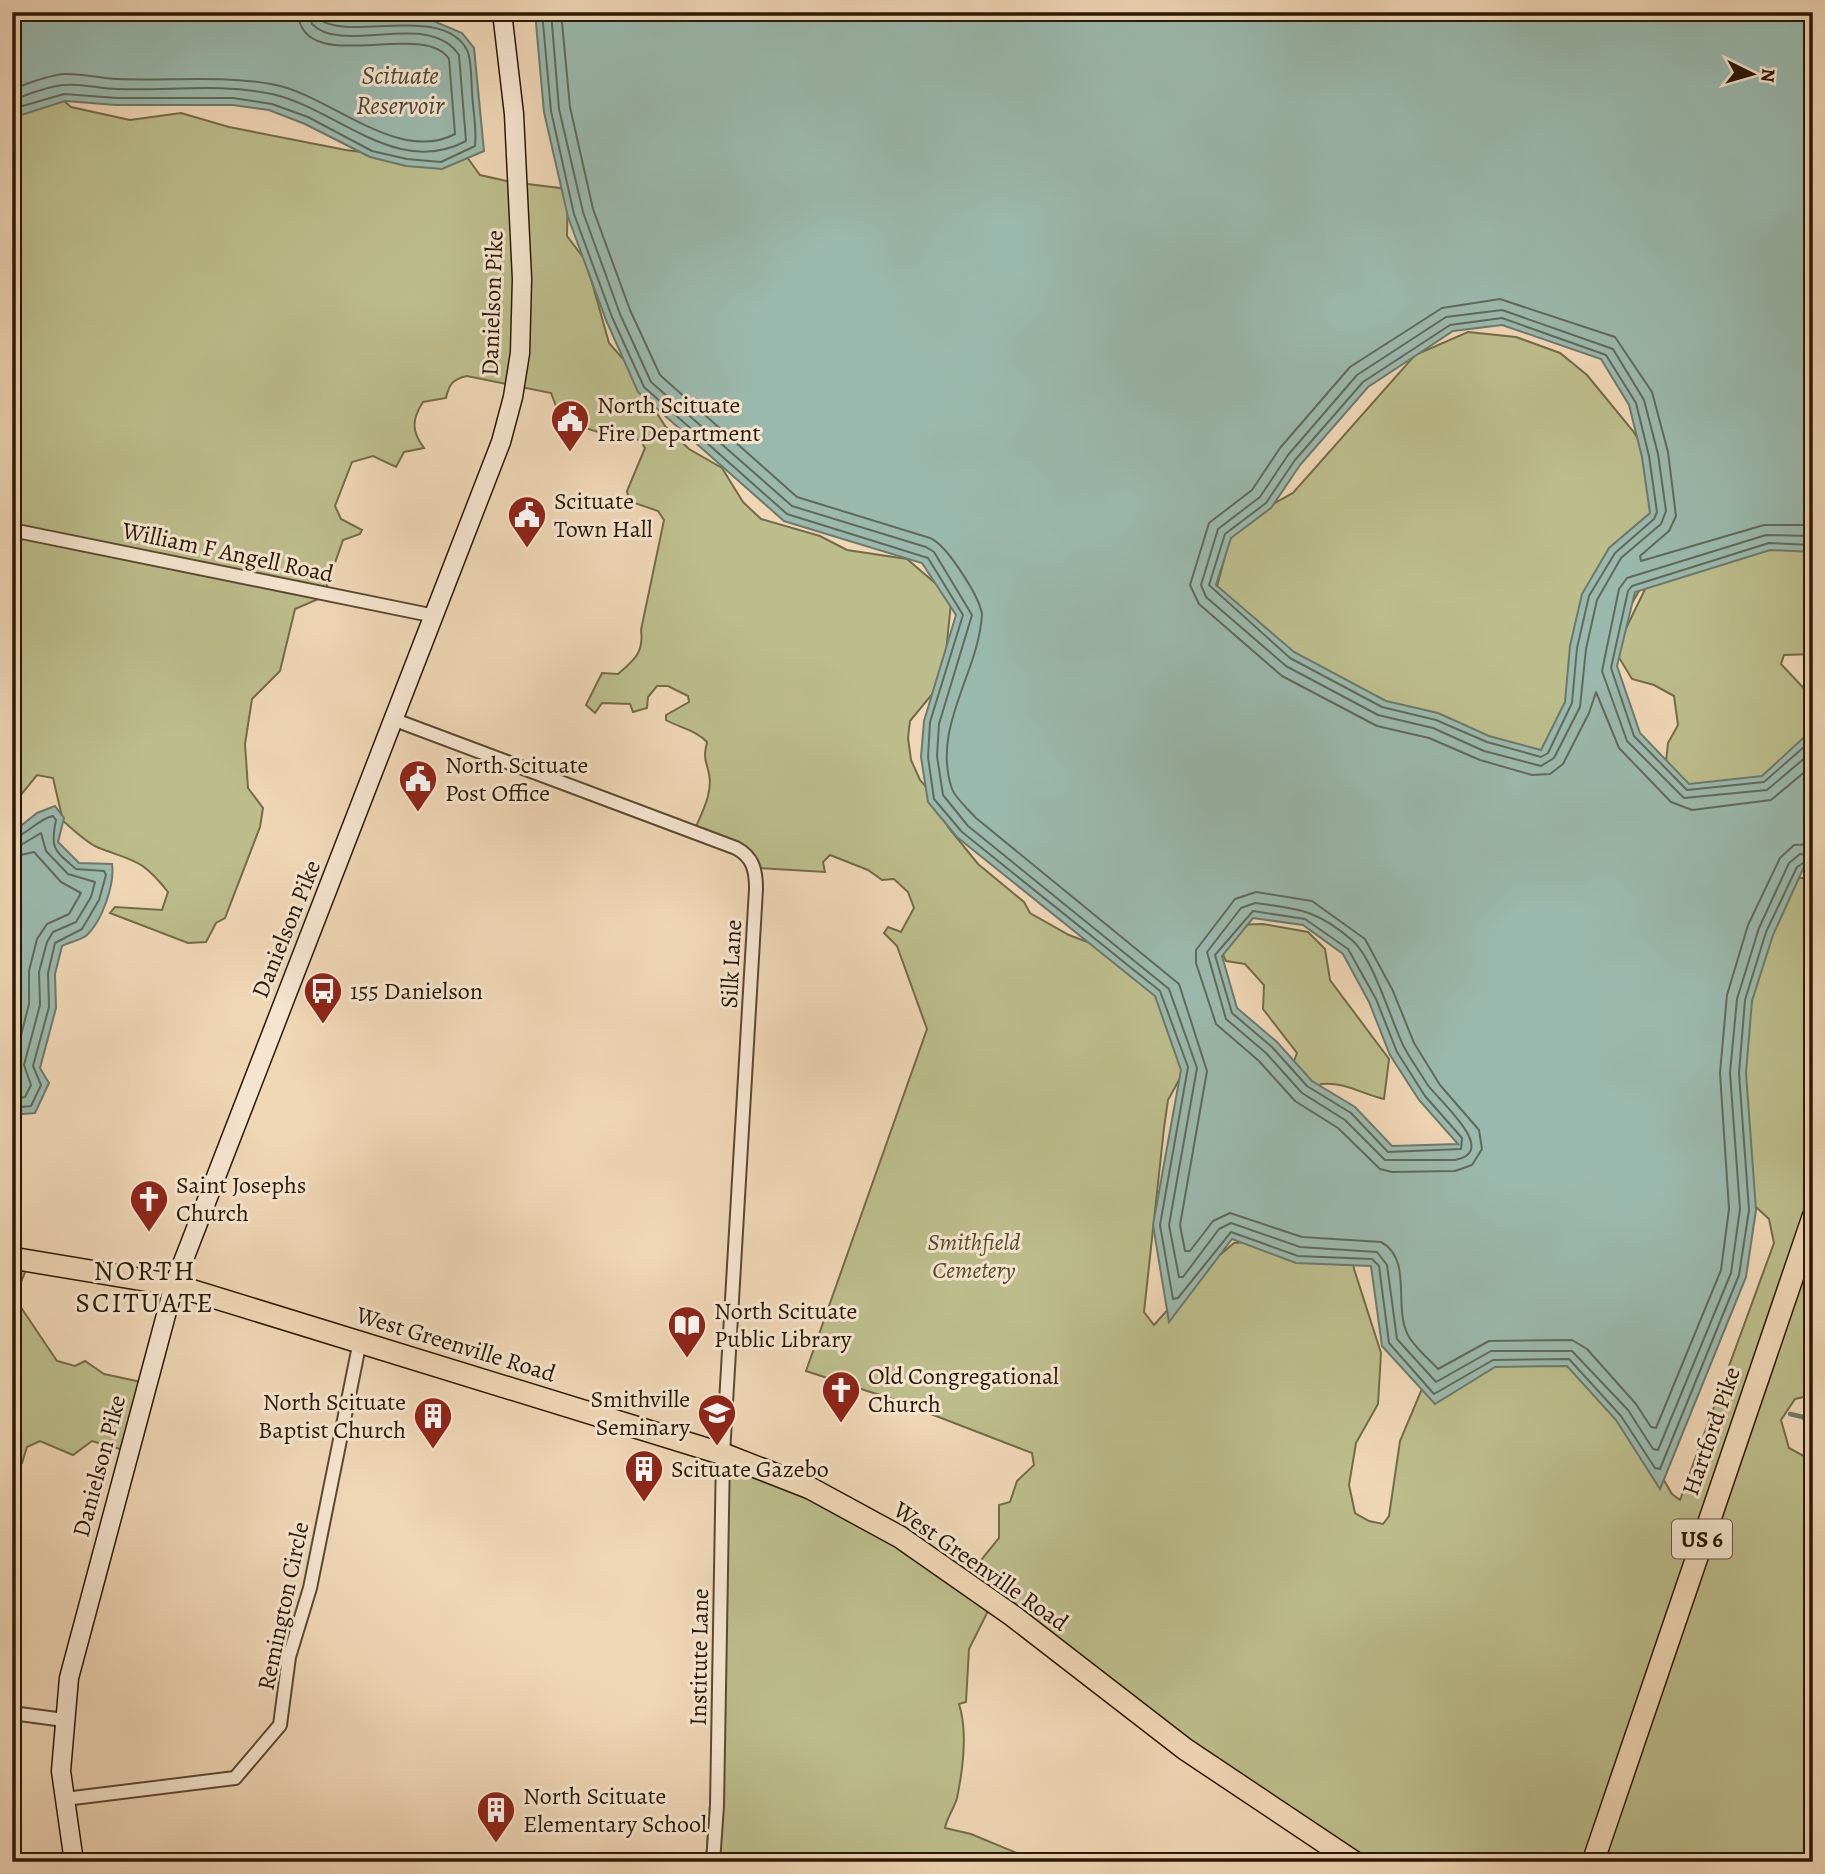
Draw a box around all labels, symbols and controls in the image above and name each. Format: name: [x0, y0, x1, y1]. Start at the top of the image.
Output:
north arrow: [1716, 38, 1786, 108]
water label: Scituate Reservoir: [356, 58, 445, 123]
text: N: [1754, 67, 1781, 84]
street label: Danielson Pike: [473, 229, 511, 377]
place label: North Scituate Fire Department: [597, 389, 760, 449]
public building icon: North Scituate Fire Department: [549, 398, 591, 453]
place label: Scituate Town Hall: [554, 485, 653, 545]
public building icon: Scituate Town Hall: [506, 494, 548, 549]
street label: William F Angell Road: [118, 514, 337, 590]
place label: North Scituate Post Office: [445, 749, 588, 809]
public building icon: North Scituate Post Office: [397, 758, 439, 813]
street label: Danielson Pike: [244, 855, 328, 1003]
street label: Silk Lane: [713, 919, 749, 1009]
bus stop icon: 155 Danielson: [302, 970, 344, 1025]
place label: 155 Danielson: [350, 975, 483, 1007]
place label: Saint Josephs Church: [176, 1169, 306, 1229]
church icon: Saint Josephs Church: [128, 1178, 170, 1233]
park label: Smithfield Cemetery: [928, 1226, 1020, 1286]
district label: NORTH SCITUATE: [75, 1252, 215, 1322]
place label: North Scituate Public Library: [714, 1295, 857, 1355]
street label: West Greenville Road: [351, 1298, 560, 1390]
library icon: North Scituate Public Library: [666, 1304, 708, 1359]
place label: Old Congregational Church: [868, 1360, 1059, 1420]
street label: Hartford Pike: [1674, 1362, 1748, 1500]
church icon: Old Congregational Church: [820, 1369, 862, 1424]
place label: Smithville Seminary: [591, 1383, 690, 1443]
place label: North Scituate Baptist Church: [258, 1386, 406, 1446]
street label: Danielson Pike: [65, 1391, 133, 1541]
school or university icon: Smithville Seminary: [696, 1392, 738, 1447]
building icon: North Scituate Baptist Church: [412, 1395, 454, 1450]
building icon: Scituate Gazebo: [623, 1448, 665, 1503]
place label: Scituate Gazebo: [671, 1453, 829, 1485]
street label: West Greenville Road: [886, 1493, 1075, 1639]
street label: Remington Circle: [250, 1519, 316, 1693]
road number: US 6: [1672, 1520, 1732, 1558]
street label: Institute Lane: [682, 1588, 716, 1726]
place label: North Scituate Elementary School: [523, 1780, 707, 1840]
building icon: North Scituate Elementary School: [475, 1789, 517, 1844]

